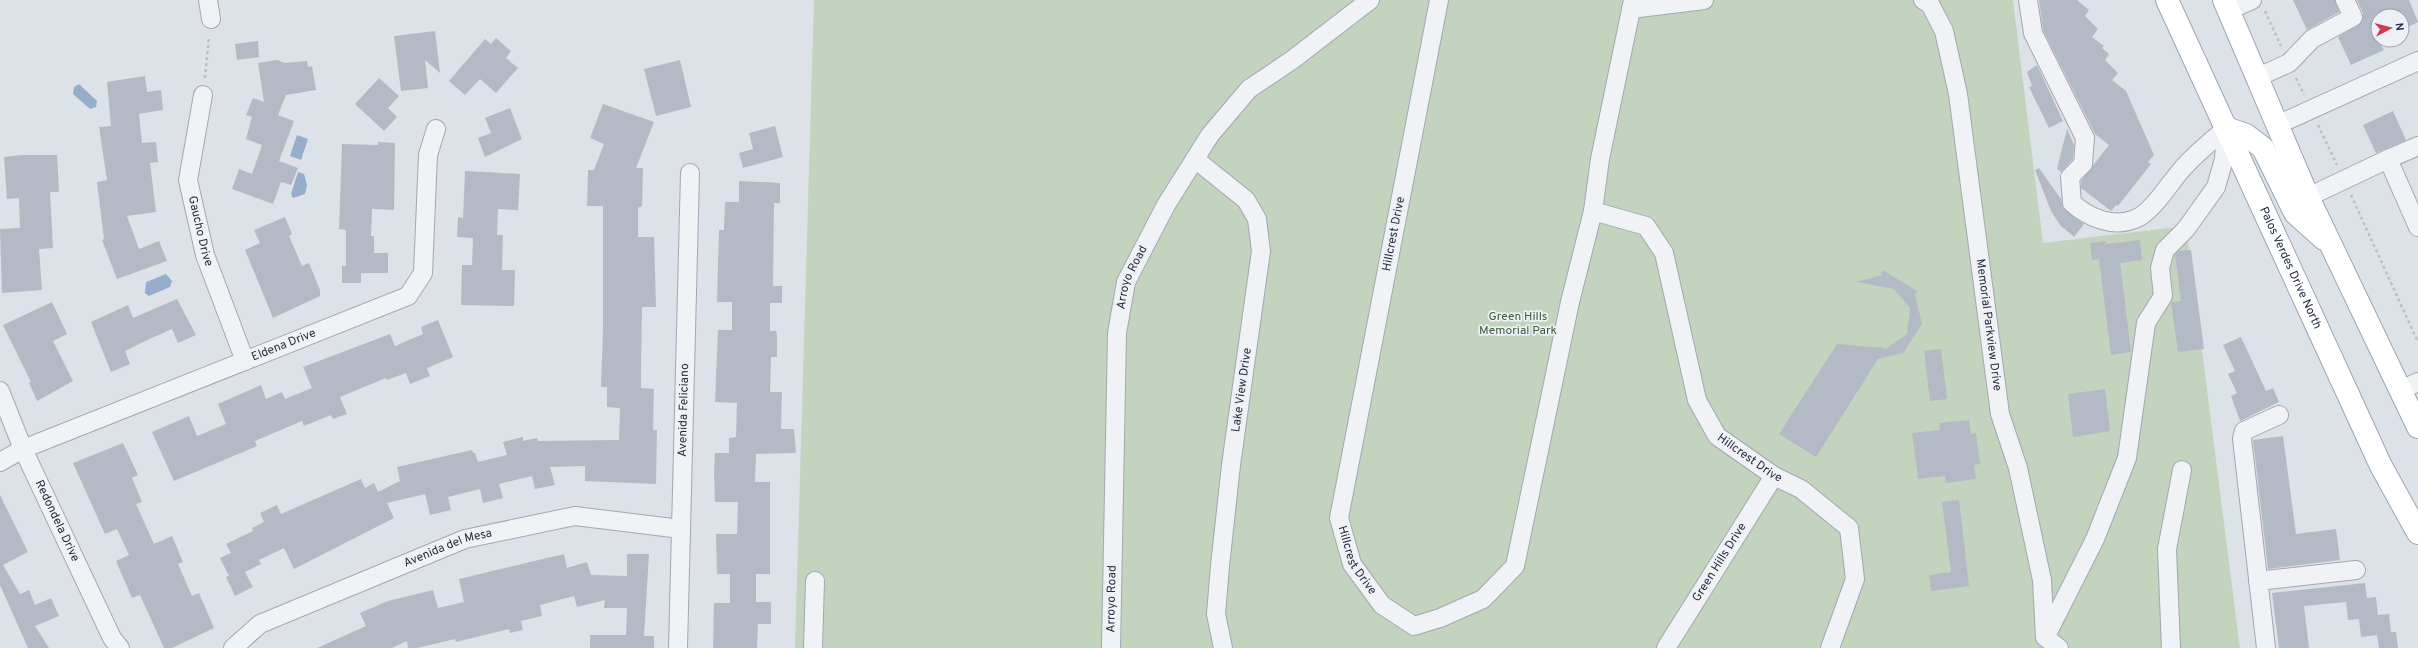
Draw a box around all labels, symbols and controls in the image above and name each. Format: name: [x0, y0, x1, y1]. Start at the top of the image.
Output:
north arrow: [2370, 8, 2410, 48]
text: N: [2392, 22, 2406, 32]
street label: Gaucho Drive: [184, 194, 217, 269]
street label: Hillcrest Drive: [1379, 195, 1409, 273]
street label: Palos Verdes Drive North: [2255, 204, 2325, 332]
street label: Arroyo Road: [1113, 243, 1151, 311]
street label: Memorial Parkview Drive: [1972, 258, 2005, 392]
park label: Green Hills Memorial Park: [1479, 309, 1557, 339]
street label: Eldena Drive: [249, 325, 318, 365]
street label: Lake View Drive: [1228, 347, 1256, 433]
street label: Avenida Feliciano: [675, 363, 693, 457]
street label: Hillcrest Drive: [1714, 430, 1784, 487]
street label: Redondela Drive: [31, 477, 83, 565]
street label: Green Hills Drive: [1689, 520, 1750, 605]
street label: Hillcrest Drive: [1334, 524, 1380, 598]
street label: Avenida del Mesa: [401, 526, 494, 571]
street label: Arroyo Road: [1103, 565, 1121, 633]

